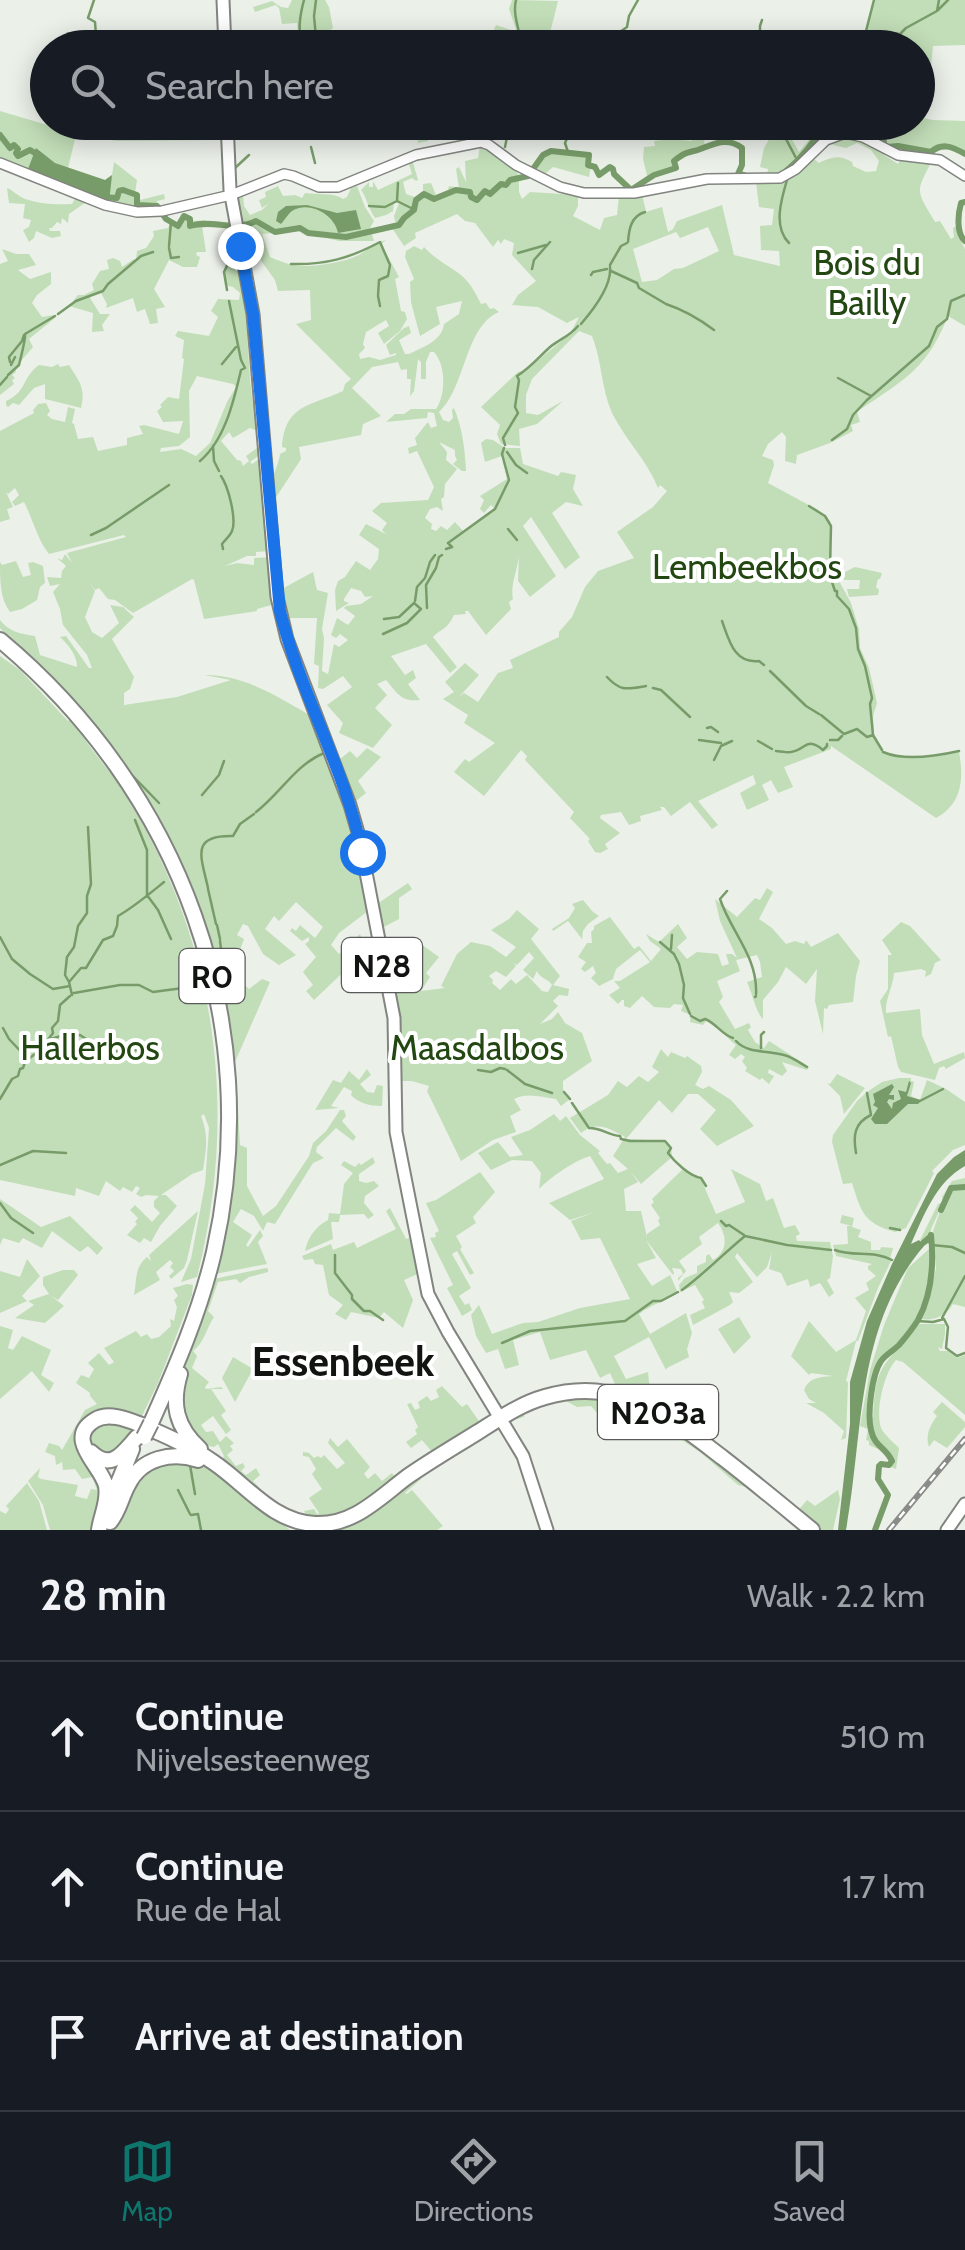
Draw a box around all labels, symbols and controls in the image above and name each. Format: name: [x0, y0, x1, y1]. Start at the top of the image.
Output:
search box: [30, 30, 935, 140]
icon: search: [65, 58, 120, 113]
text: Search here: [145, 62, 334, 109]
route end: [218, 224, 264, 270]
park label: Bois du Bailly: [813, 241, 921, 324]
park label: Lembeekbos: [652, 545, 842, 588]
route start: [340, 830, 386, 876]
road number: N28: [342, 938, 422, 992]
road number: R0: [180, 949, 244, 1003]
park label: Hallerbos: [20, 1026, 160, 1069]
park label: Maasdalbos: [390, 1026, 564, 1069]
district label: Essenbeek: [252, 1337, 435, 1386]
road number: N203a: [598, 1385, 718, 1439]
text: 28 min: [40, 1569, 167, 1621]
text: Walk · 2.2 km: [747, 1576, 925, 1615]
text: Continue: [135, 1693, 284, 1740]
icon: ahead: [40, 1709, 95, 1764]
text: 510 m: [840, 1717, 925, 1756]
text: Nijvelsesteenweg: [135, 1740, 370, 1779]
text: Continue: [135, 1843, 284, 1890]
icon: ahead: [40, 1859, 95, 1914]
text: 1.7 km: [842, 1867, 925, 1906]
text: Rue de Hal: [135, 1890, 281, 1929]
icon: arrive: [40, 2009, 95, 2064]
text: Arrive at destination: [135, 2013, 464, 2060]
tab: Map: [120, 2134, 175, 2228]
tab: Directions: [414, 2134, 533, 2228]
tab: Saved: [773, 2134, 845, 2228]

